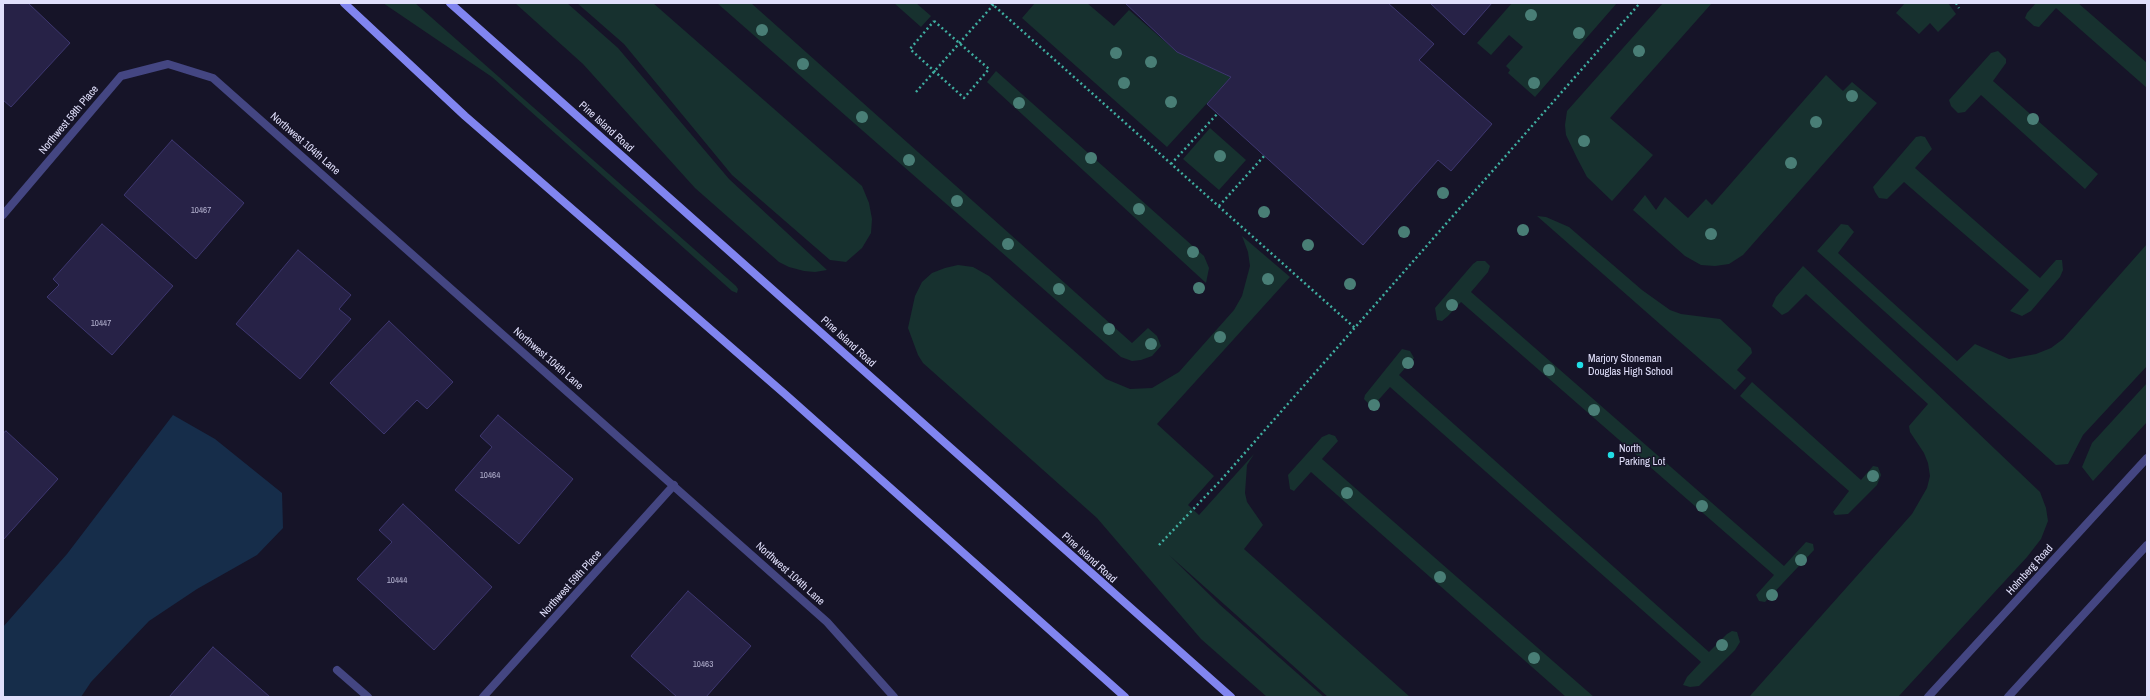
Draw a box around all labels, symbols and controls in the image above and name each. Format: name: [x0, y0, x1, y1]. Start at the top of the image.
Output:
street label: Northwest 58th Place: [36, 83, 102, 157]
street label: Pine Island Road: [576, 99, 636, 155]
street label: Northwest 104th Lane: [267, 110, 343, 178]
house number: 10467: [191, 206, 211, 216]
street label: Pine Island Road: [818, 314, 878, 370]
house number: 10447: [91, 319, 111, 329]
street label: Northwest 104th Lane: [510, 325, 586, 393]
place label: Marjory Stoneman Douglas High School: [1588, 352, 1673, 378]
marker: Marjory Stoneman Douglas High School: [1575, 360, 1585, 370]
place label: North Parking Lot: [1619, 442, 1665, 468]
marker: North Parking Lot: [1606, 450, 1616, 460]
house number: 10464: [480, 471, 500, 481]
street label: Pine Island Road: [1059, 530, 1119, 586]
street label: Northwest 104th Lane: [753, 540, 827, 608]
street label: Holmberg Road: [2004, 542, 2056, 598]
street label: Northwest 59th Place: [537, 548, 605, 620]
house number: 10444: [387, 576, 407, 586]
house number: 10463: [693, 660, 713, 670]

